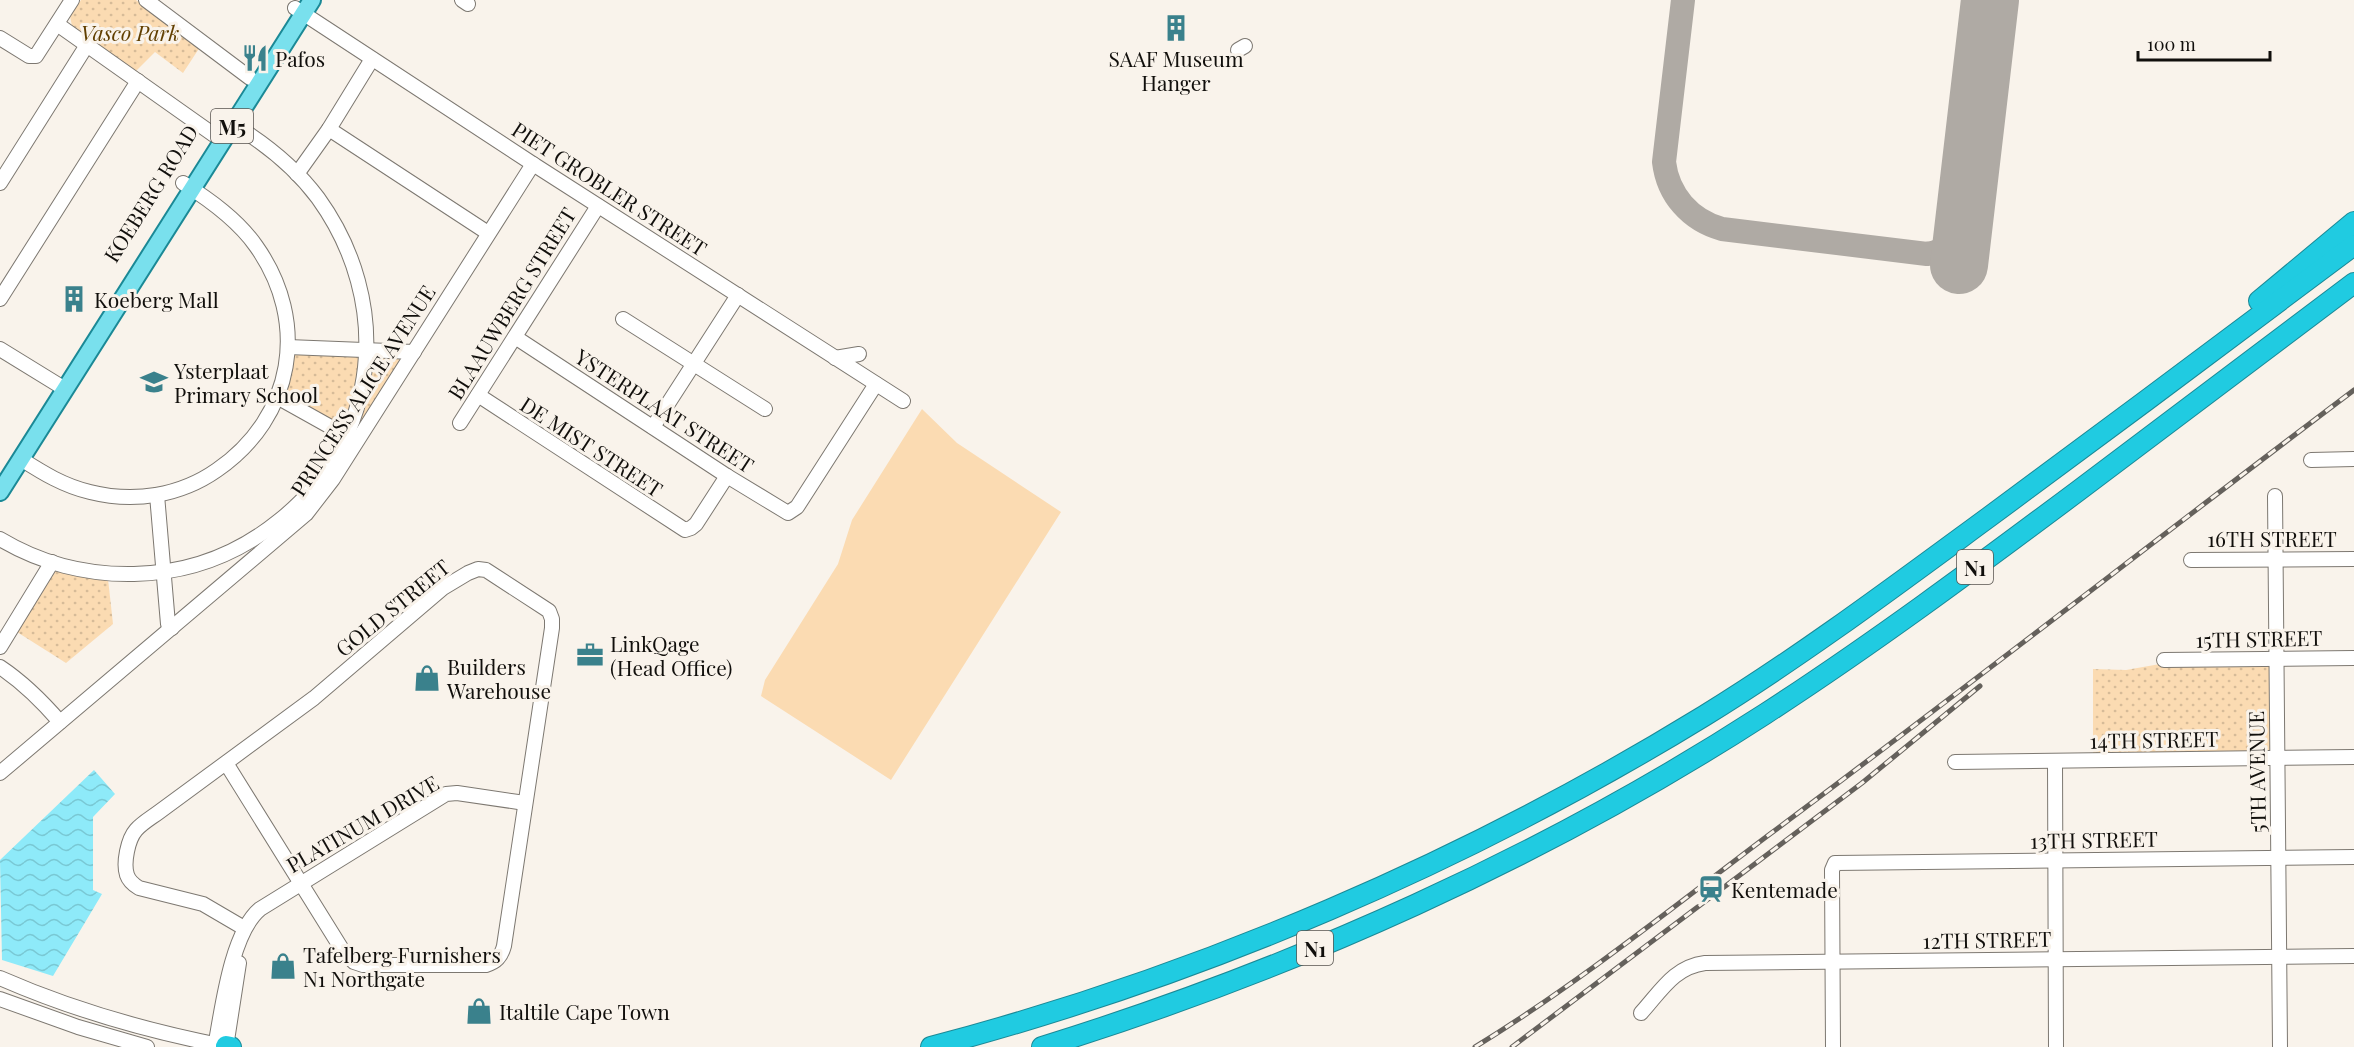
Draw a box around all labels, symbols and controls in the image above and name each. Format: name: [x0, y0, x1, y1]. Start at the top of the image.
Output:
building icon: SAAF Museum Hanger: [1161, 13, 1191, 43]
park label: Vasco Park: [81, 18, 180, 46]
scale bar: [2138, 24, 2270, 62]
text: 100 m: [2147, 32, 2196, 56]
restaurant icon: Pafos: [240, 43, 270, 73]
place label: Pafos: [275, 44, 325, 72]
place label: SAAF Museum Hanger: [1108, 44, 1244, 96]
road number: M5: [211, 109, 253, 143]
street label: PIET GROBLER STREET: [507, 114, 713, 262]
street label: KOEBERG ROAD: [97, 119, 203, 267]
street label: BLAAUWBERG STREET: [441, 202, 581, 404]
street label: PRINCESS ALICE AVENUE: [283, 279, 441, 501]
building icon: Koeberg Mall: [59, 284, 89, 314]
place label: Koeberg Mall: [94, 285, 219, 313]
street label: YSTERPLAAT STREET: [569, 341, 760, 478]
place label: Ysterplaat Primary School: [173, 356, 318, 408]
school or university icon: Ysterplaat Primary School: [139, 367, 169, 397]
street label: DE MIST STREET: [516, 390, 668, 502]
street label: 16TH STREET: [2207, 524, 2337, 552]
road number: N1: [1957, 550, 1993, 584]
street label: GOLD STREET: [329, 552, 455, 662]
street label: 15TH STREET: [2195, 623, 2323, 653]
place label: LinkQage (Head Office): [610, 629, 733, 681]
office icon: LinkQage (Head Office): [575, 640, 605, 670]
place label: Builders Warehouse: [446, 652, 551, 704]
shop icon: Builders Warehouse: [412, 663, 442, 693]
street label: 5TH AVENUE: [2241, 711, 2271, 833]
street label: 14TH STREET: [2089, 724, 2219, 754]
street label: PLATINUM DRIVE: [281, 768, 443, 878]
street label: 13TH STREET: [2030, 824, 2158, 854]
station icon: Kentemade: [1696, 874, 1726, 904]
place label: Kentemade: [1731, 875, 1838, 903]
street label: 12TH STREET: [1922, 924, 2052, 954]
road number: N1: [1297, 931, 1333, 965]
place label: Tafelberg Furnishers N1 Northgate: [303, 940, 501, 992]
shop icon: Tafelberg Furnishers N1 Northgate: [268, 951, 298, 981]
shop icon: Italtile Cape Town: [464, 996, 494, 1026]
place label: Italtile Cape Town: [499, 997, 670, 1025]

